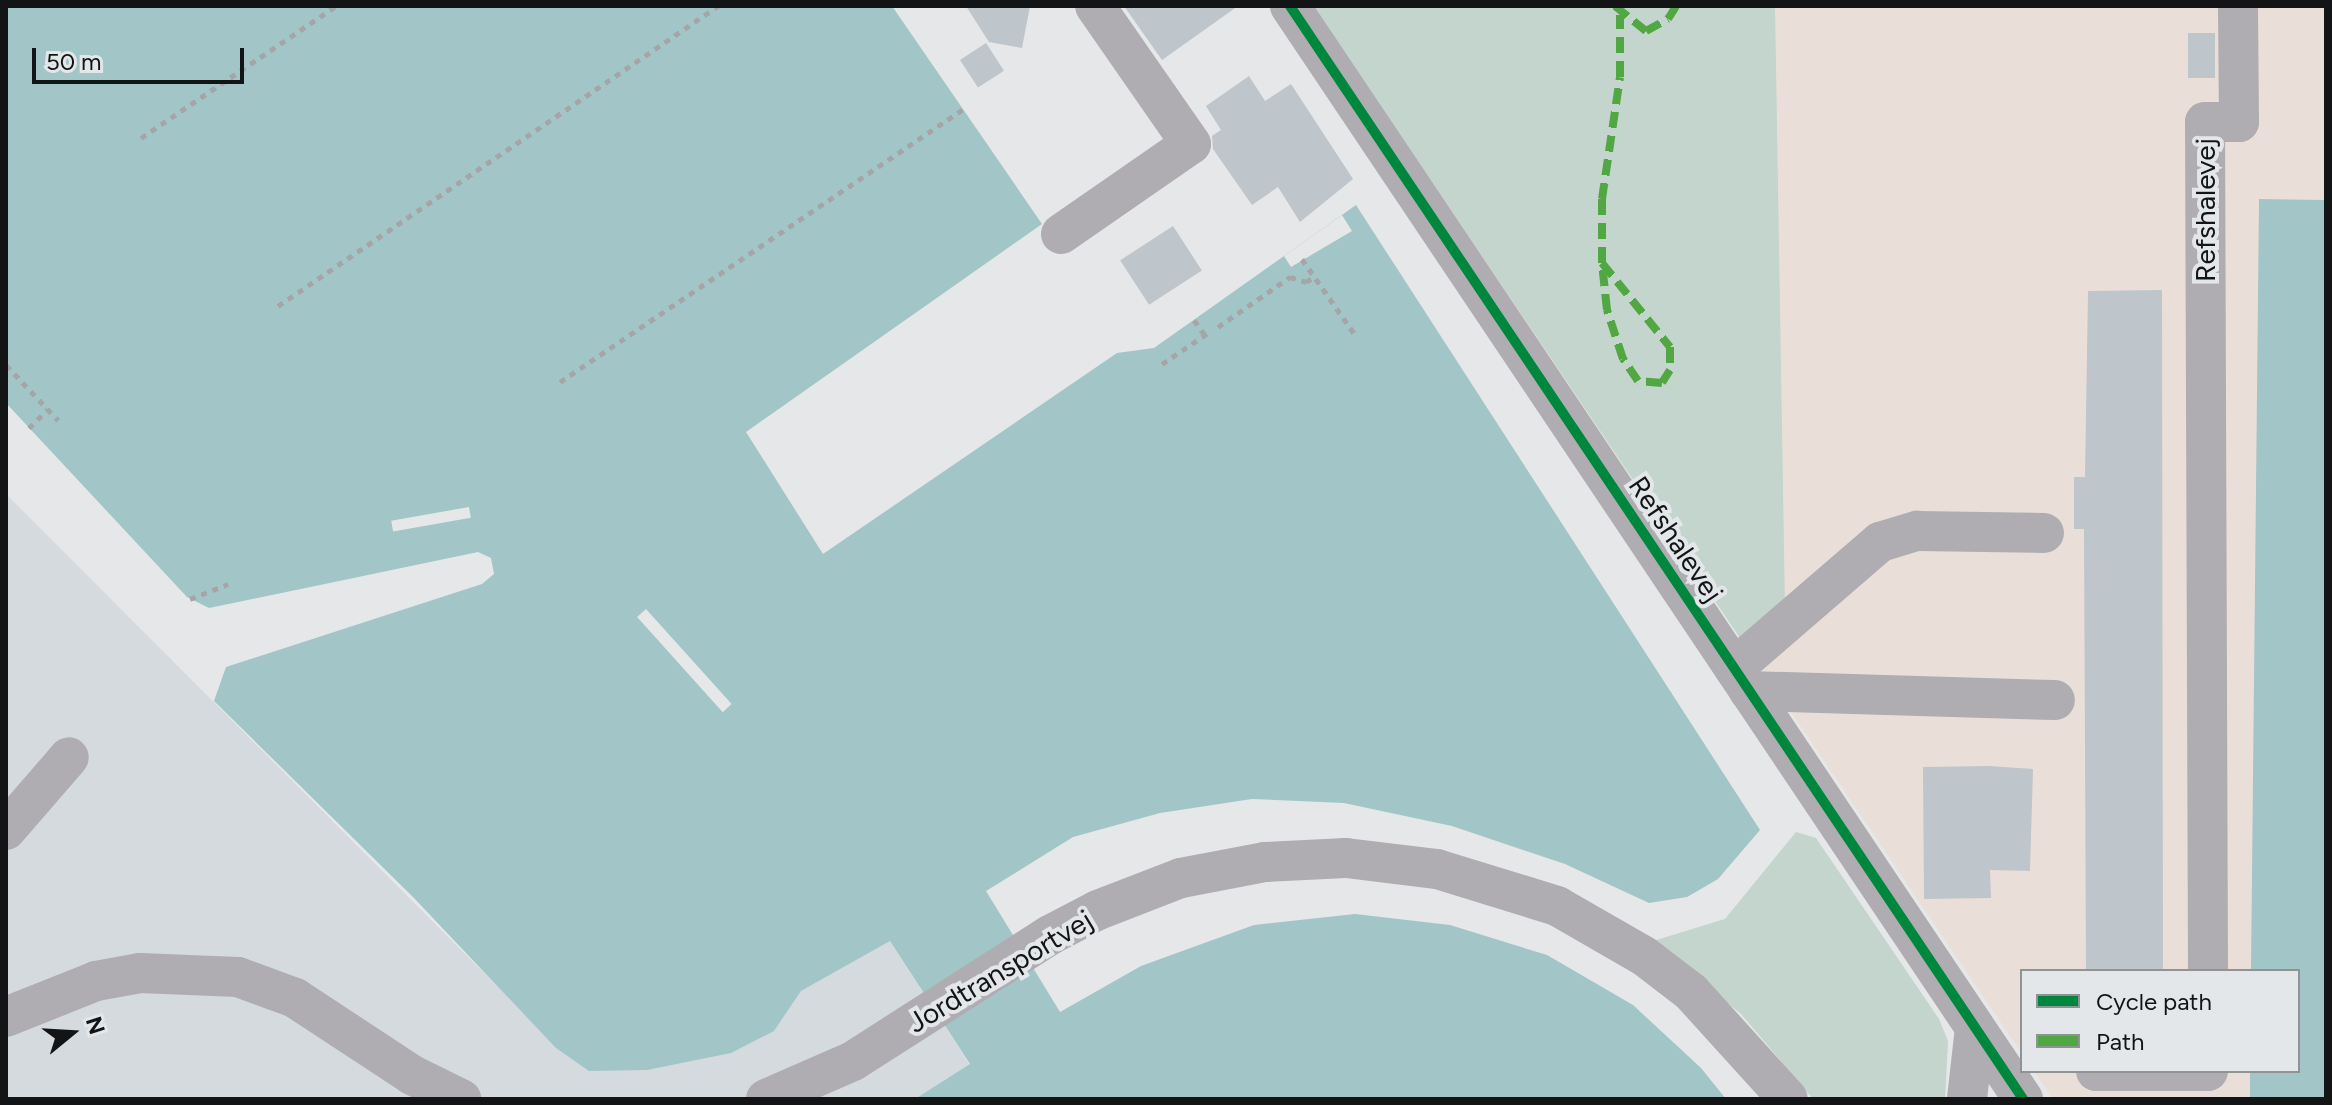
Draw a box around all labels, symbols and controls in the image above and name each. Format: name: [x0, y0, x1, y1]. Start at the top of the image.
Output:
scale bar: [36, 32, 248, 82]
text: 50 m: [46, 47, 102, 76]
street label: Refshalevej: [2188, 138, 2222, 282]
street label: Refshalevej: [1622, 470, 1730, 608]
street label: Jordtransportvej: [902, 903, 1098, 1039]
legend: [2020, 969, 2300, 1073]
text: Cycle path: [2096, 987, 2212, 1016]
north arrow: [32, 993, 112, 1073]
text: N: [80, 1013, 111, 1038]
text: Path: [2096, 1027, 2144, 1056]

